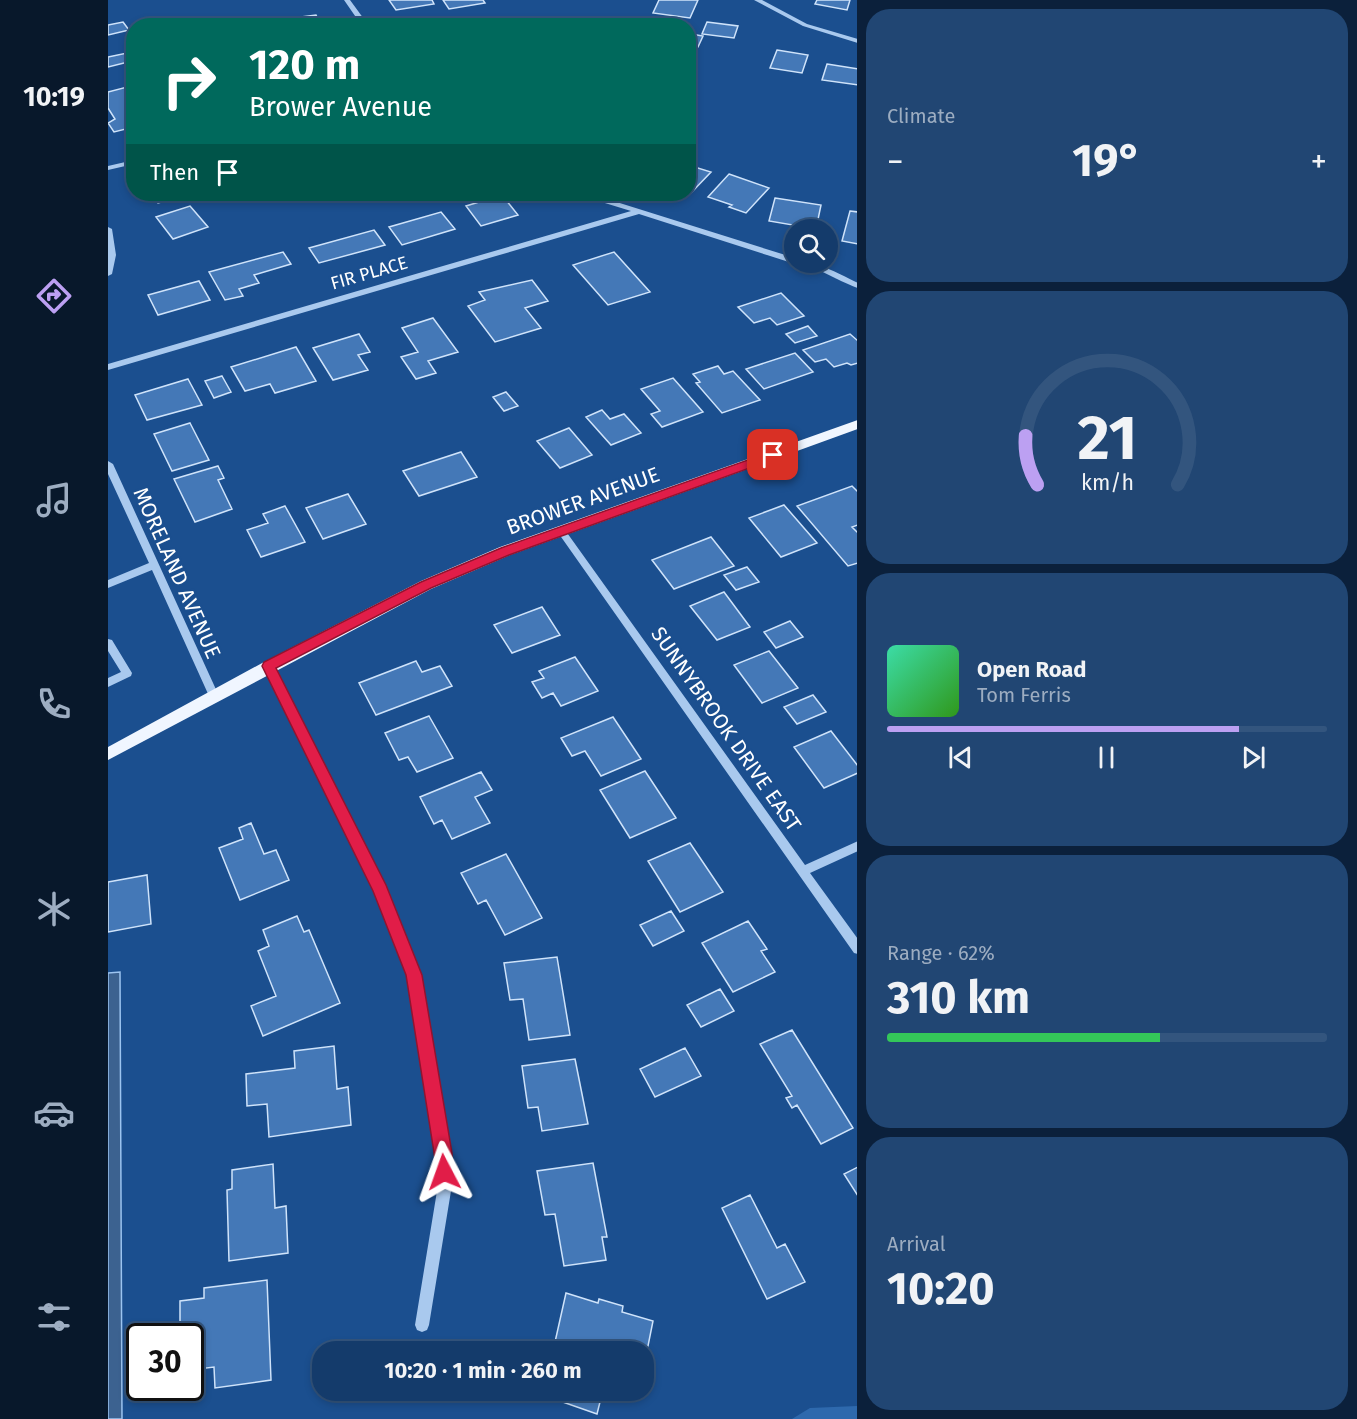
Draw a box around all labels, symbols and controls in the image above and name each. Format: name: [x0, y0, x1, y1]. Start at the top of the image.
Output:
text: 120 m: [249, 40, 360, 90]
icon: right: [150, 42, 228, 120]
text: 10:19: [23, 81, 85, 113]
text: Brower Avenue: [249, 91, 432, 123]
text: Climate: [887, 104, 955, 128]
text: 19°: [1072, 134, 1142, 188]
text: −: [887, 142, 904, 182]
text: +: [1311, 142, 1327, 182]
icon: arrive: [211, 156, 244, 189]
text: Then: [150, 159, 199, 186]
map controls: [784, 219, 838, 273]
button: search: [784, 219, 838, 273]
street label: FIR PLACE: [328, 252, 410, 294]
icon: directions: [33, 275, 75, 317]
text: 21: [1077, 401, 1137, 476]
pin: [747, 429, 798, 480]
icon: arrive: [756, 438, 789, 471]
street label: BROWER AVENUE: [503, 461, 663, 541]
text: km/h: [1080, 470, 1134, 496]
icon: music: [33, 479, 75, 521]
street label: MORELAND AVENUE: [128, 483, 226, 663]
street label: SUNNYBROOK DRIVE EAST: [645, 622, 807, 836]
text: Open Road: [977, 656, 1087, 683]
icon: phone: [33, 683, 75, 725]
text: Tom Ferris: [977, 683, 1071, 707]
icon: previous: [944, 741, 977, 774]
icon: pause: [1090, 741, 1123, 774]
icon: next: [1237, 741, 1270, 774]
icon: climate: [33, 888, 75, 930]
text: Range · 62%: [887, 941, 995, 965]
text: 310 km: [887, 971, 1030, 1025]
icon: car: [33, 1092, 75, 1134]
position arrow: [412, 1140, 476, 1204]
text: Arrival: [887, 1232, 946, 1256]
text: 10:20: [887, 1262, 995, 1316]
icon: filters: [33, 1296, 75, 1338]
speed limit sign: 30: [126, 1323, 204, 1401]
text: 10:20 · 1 min · 260 m: [384, 1357, 582, 1384]

